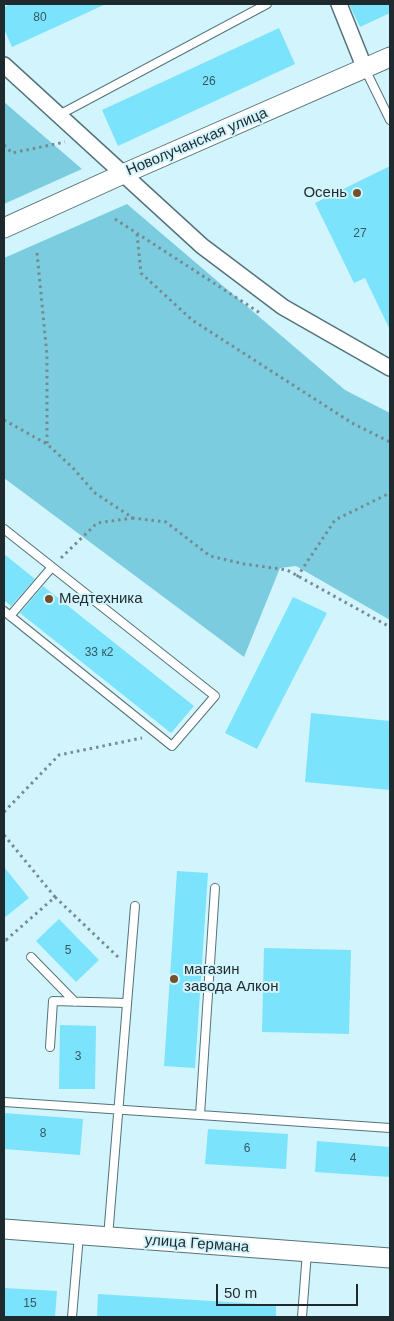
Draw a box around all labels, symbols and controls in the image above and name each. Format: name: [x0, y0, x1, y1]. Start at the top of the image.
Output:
house number: 80: [33, 11, 47, 25]
house number: 26: [202, 75, 216, 89]
street label: Новолучанская улица: [124, 104, 270, 180]
place label: Осень: [303, 184, 347, 202]
marker: Осень: [351, 187, 363, 199]
house number: 27: [353, 227, 367, 241]
place label: Медтехника: [59, 590, 143, 608]
marker: Медтехника: [43, 593, 55, 605]
house number: 33 к2: [85, 646, 113, 660]
house number: 5: [65, 944, 71, 958]
place label: магазин завода Алкон: [184, 961, 278, 996]
marker: магазин завода Алкон: [168, 973, 180, 985]
house number: 3: [75, 1050, 81, 1064]
house number: 8: [40, 1127, 46, 1141]
house number: 6: [244, 1142, 250, 1156]
house number: 4: [350, 1152, 356, 1166]
street label: улица Германа: [144, 1231, 250, 1257]
scale bar: [219, 1274, 362, 1306]
text: 50 m: [224, 1284, 257, 1301]
house number: 15: [23, 1297, 37, 1311]

